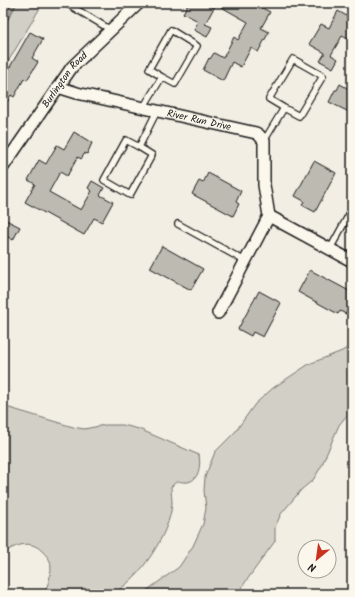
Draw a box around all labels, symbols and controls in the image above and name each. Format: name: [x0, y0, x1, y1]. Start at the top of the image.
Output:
street label: Burlington Road: [38, 47, 92, 111]
street label: River Run Drive: [166, 105, 233, 135]
north arrow: [297, 539, 337, 579]
text: N: [305, 557, 320, 576]

